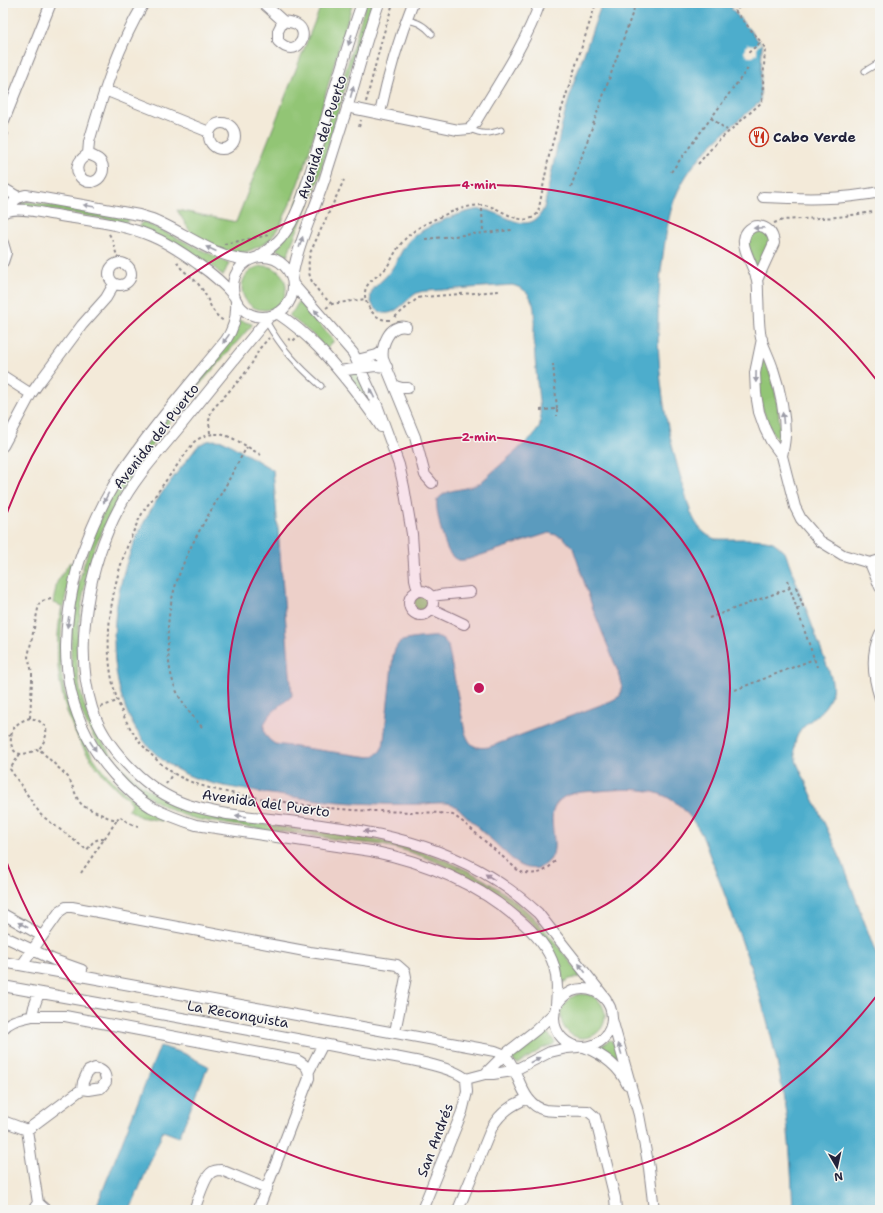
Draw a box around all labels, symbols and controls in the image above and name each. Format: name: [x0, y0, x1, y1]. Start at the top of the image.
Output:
one-way arrow: [346, 34, 352, 46]
street label: Avenida del Puerto: [294, 73, 350, 201]
one-way arrow: [349, 86, 355, 98]
restaurant icon: Cabo Verde: [748, 126, 770, 148]
place label: Cabo Verde: [773, 128, 856, 146]
text: 4 min: [462, 177, 497, 193]
one-way arrow: [83, 203, 95, 209]
one-way arrow: [753, 224, 765, 231]
one-way arrow: [298, 235, 304, 247]
one-way arrow: [205, 246, 216, 252]
one-way arrow: [314, 308, 323, 319]
one-way arrow: [222, 334, 230, 344]
one-way arrow: [753, 371, 759, 384]
street label: Avenida del Puerto: [109, 380, 203, 492]
one-way arrow: [369, 387, 375, 398]
one-way arrow: [780, 412, 786, 424]
text: 2 min: [462, 429, 497, 445]
one-way arrow: [103, 492, 109, 504]
one-way arrow: [64, 615, 71, 628]
centre of rings: [472, 681, 486, 695]
one-way arrow: [89, 741, 97, 751]
street label: Avenida del Puerto: [201, 785, 331, 821]
one-way arrow: [234, 812, 247, 819]
one-way arrow: [363, 829, 375, 835]
one-way arrow: [484, 874, 496, 881]
one-way arrow: [17, 922, 28, 928]
one-way arrow: [578, 963, 586, 973]
street label: La Reconquista: [186, 996, 290, 1032]
one-way arrow: [617, 1043, 623, 1055]
one-way arrow: [529, 1057, 541, 1063]
street label: San Andrés: [413, 1101, 457, 1179]
north arrow: [817, 1147, 857, 1187]
text: N: [833, 1168, 844, 1185]

